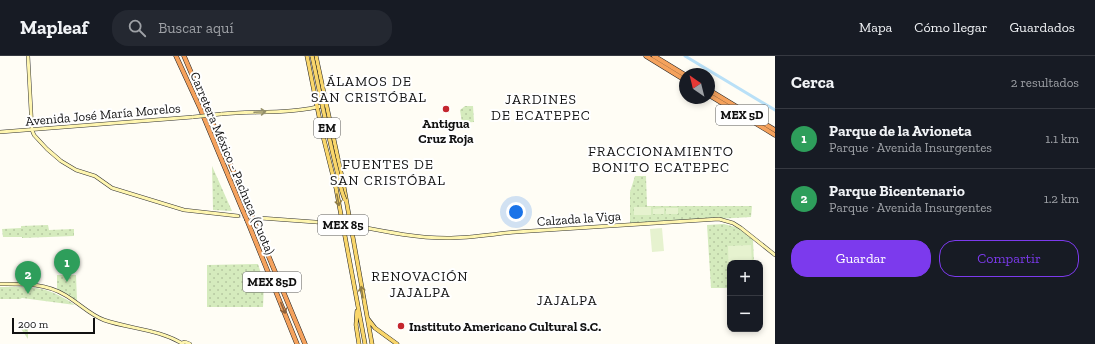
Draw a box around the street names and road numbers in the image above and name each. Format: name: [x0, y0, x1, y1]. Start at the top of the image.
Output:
street label: Carretera México - Pachuca (Cuota): [187, 70, 278, 257]
street label: Avenida José María Morelos: [25, 100, 182, 129]
road number: MEX 5D: [716, 105, 768, 125]
road number: EM: [314, 118, 340, 138]
street label: Calzada la Viga: [536, 208, 622, 229]
road number: MEX 85: [318, 215, 368, 235]
road number: MEX 85D: [243, 272, 301, 292]

